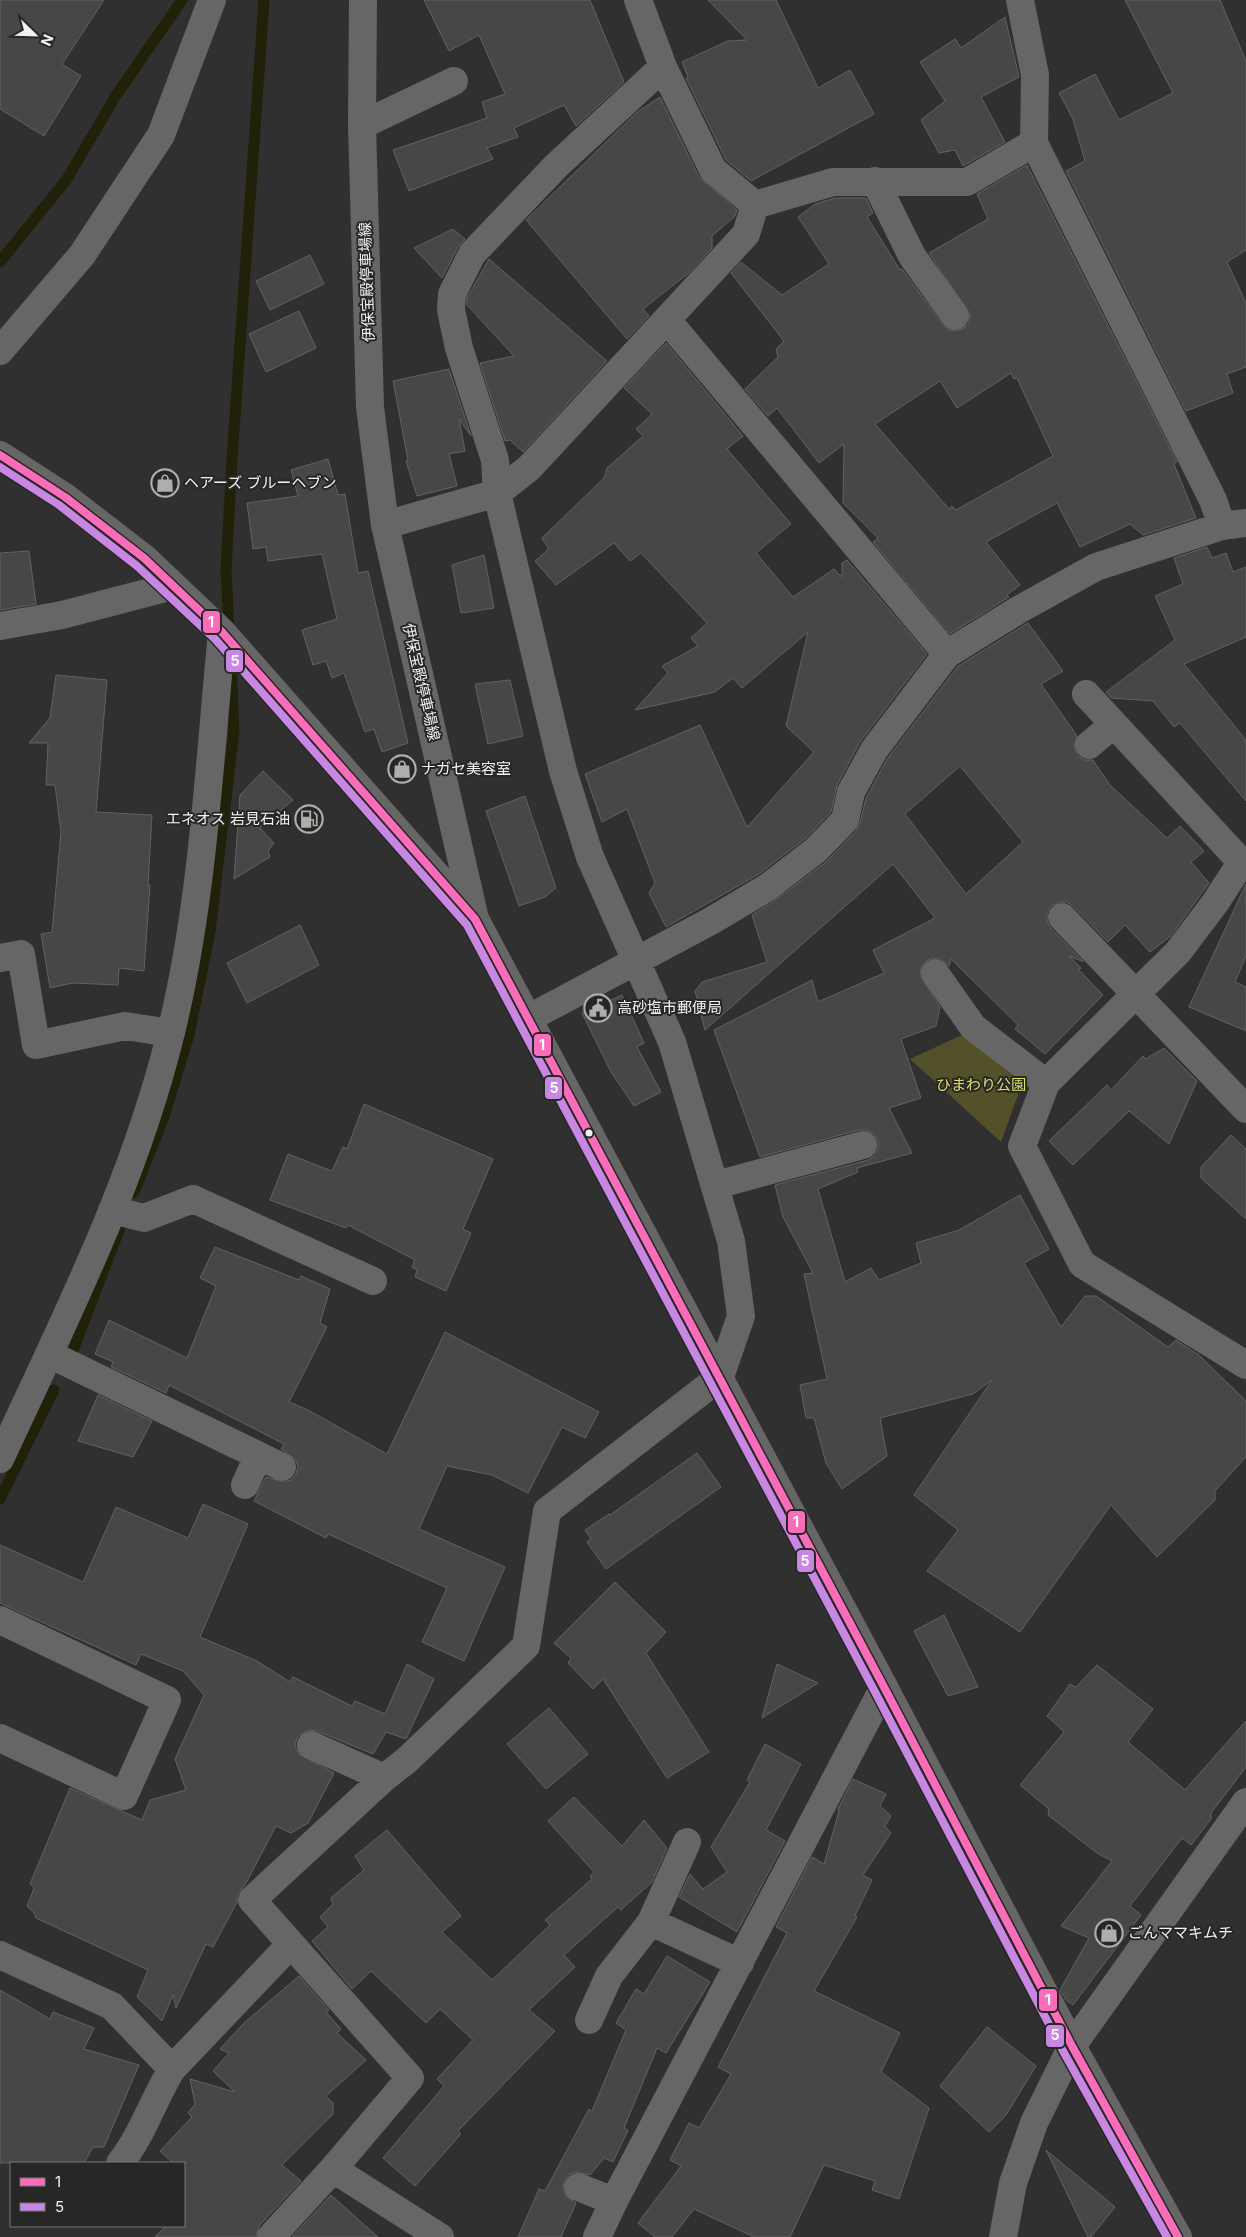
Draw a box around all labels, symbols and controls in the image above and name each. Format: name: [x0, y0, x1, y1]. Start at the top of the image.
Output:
north arrow: [10, 10, 60, 60]
text: N: [38, 32, 57, 49]
street label: 伊保宝殿停車場線: [355, 222, 378, 342]
shop icon: ヘアーズ ブルーヘブン: [150, 468, 180, 498]
place label: ヘアーズ ブルーヘブン: [184, 473, 337, 492]
line badge: 1: [202, 610, 221, 634]
text: 1: [208, 613, 214, 630]
street label: 伊保宝殿停車場線: [399, 621, 444, 742]
line badge: 5: [225, 649, 244, 673]
text: 5: [231, 652, 240, 669]
shop icon: ナガセ美容室: [387, 754, 417, 784]
place label: ナガセ美容室: [421, 759, 511, 778]
fuel station icon: エネオス 岩見石油: [294, 804, 324, 834]
place label: エネオス 岩見石油: [166, 809, 290, 828]
public building icon: 高砂塩市郵便局: [583, 993, 613, 1023]
place label: 高砂塩市郵便局: [617, 998, 722, 1017]
line badge: 1: [533, 1033, 552, 1057]
text: 1: [539, 1036, 545, 1053]
park label: ひまわり公園: [936, 1075, 1026, 1094]
line badge: 5: [544, 1076, 563, 1100]
text: 5: [550, 1079, 559, 1096]
unlabelled marker: [584, 1128, 594, 1138]
line badge: 1: [787, 1510, 806, 1534]
text: 1: [793, 1513, 799, 1530]
line badge: 5: [796, 1549, 815, 1573]
text: 5: [801, 1552, 810, 1569]
shop icon: ごんママキムチ: [1094, 1918, 1124, 1948]
place label: ごんママキムチ: [1128, 1923, 1233, 1942]
line badge: 1: [1038, 1988, 1058, 2012]
text: 1: [1045, 1991, 1051, 2008]
line badge: 5: [1045, 2024, 1065, 2048]
text: 5: [1051, 2026, 1060, 2043]
legend: [10, 2162, 185, 2227]
text: 1: [55, 2172, 61, 2191]
text: 5: [55, 2197, 64, 2216]

